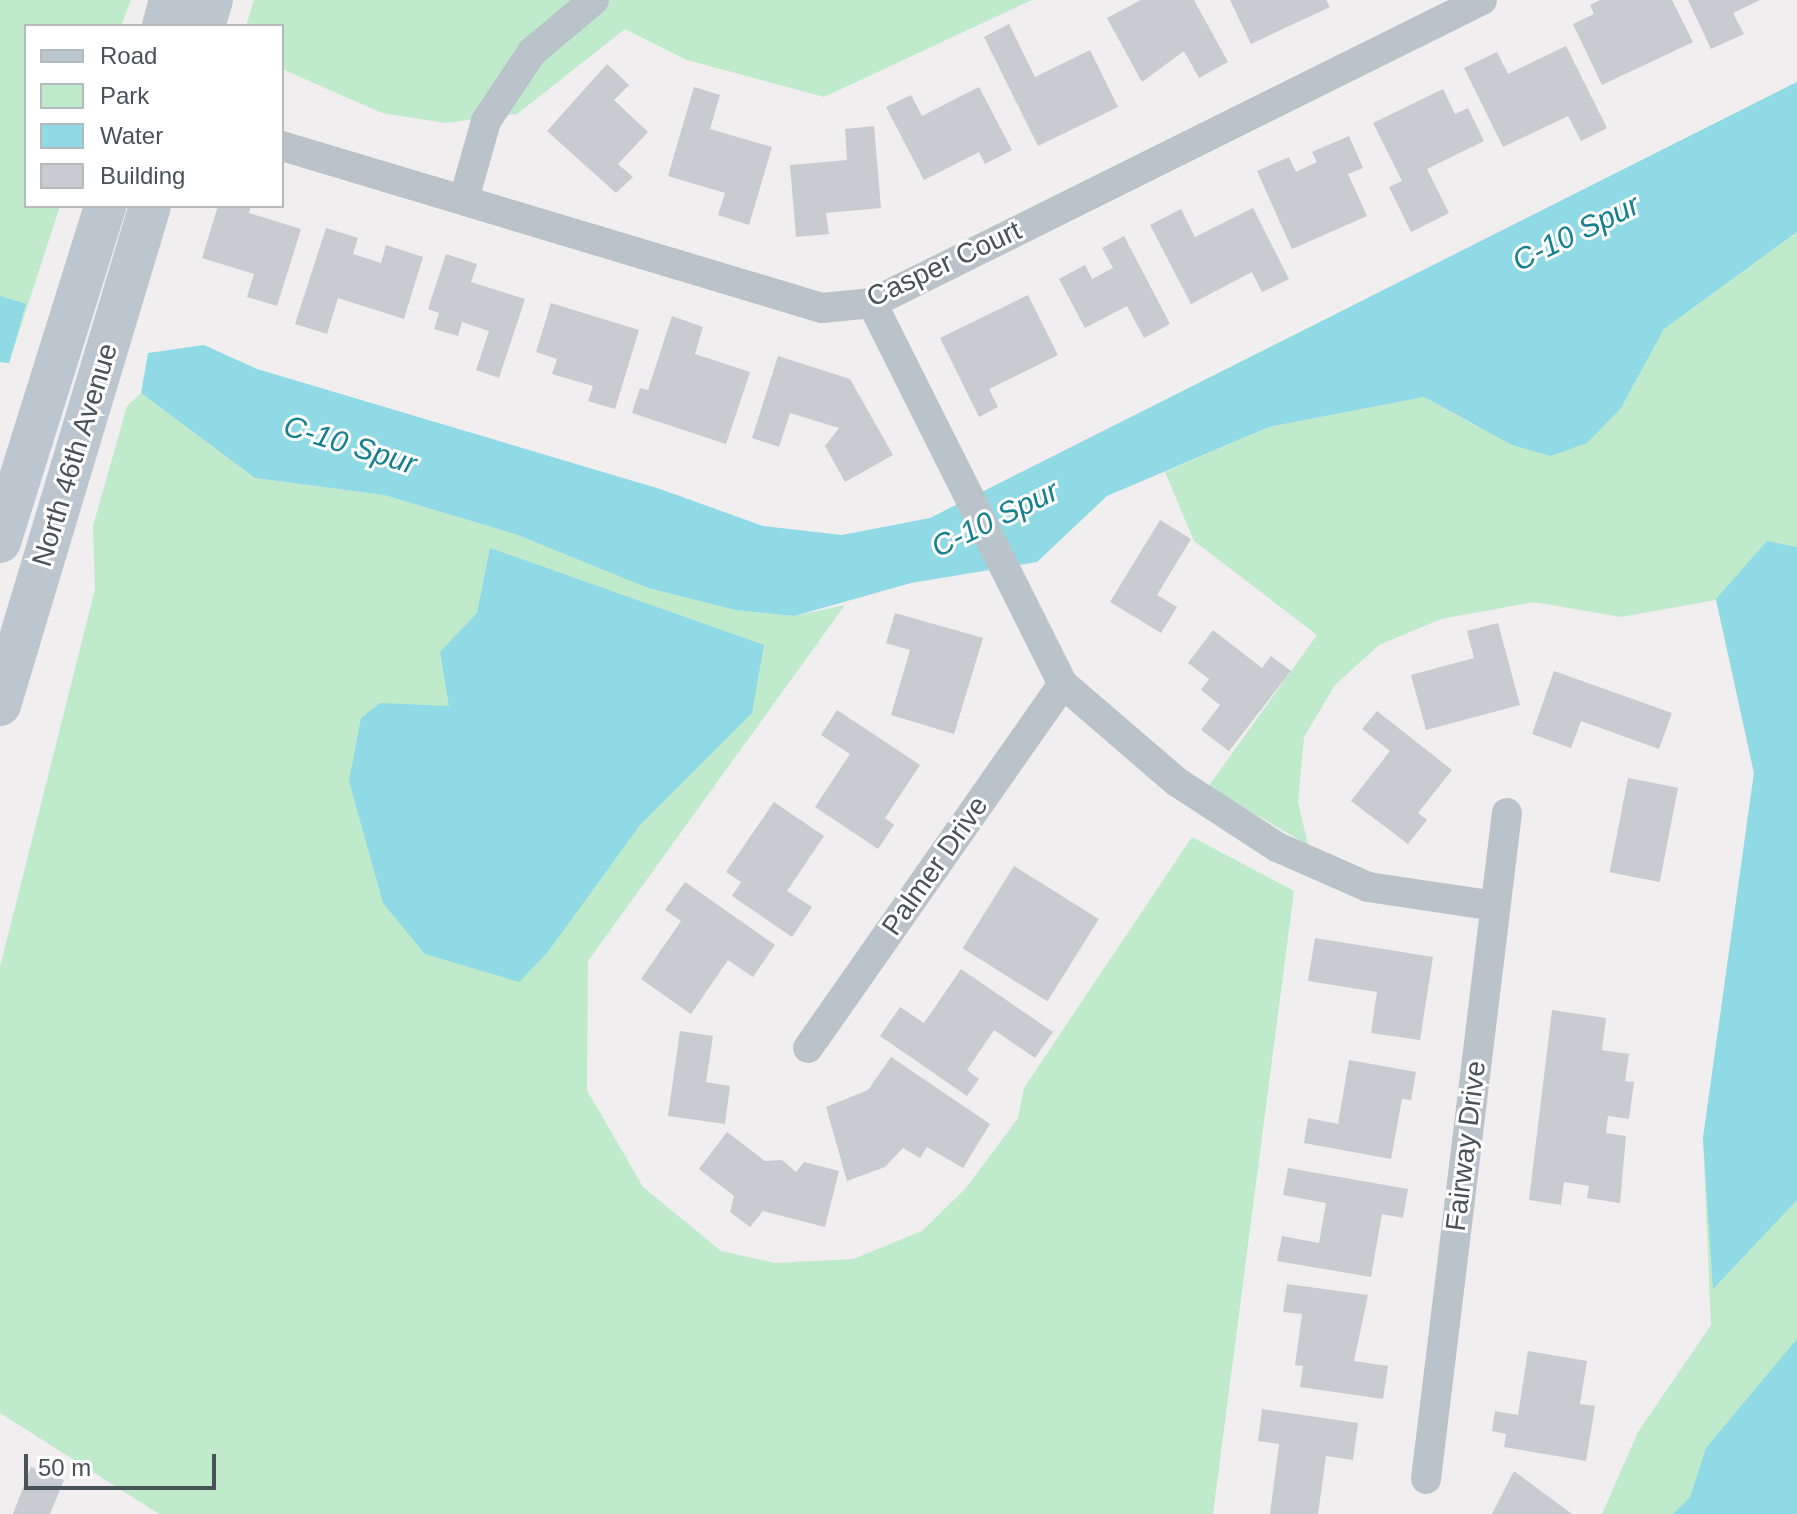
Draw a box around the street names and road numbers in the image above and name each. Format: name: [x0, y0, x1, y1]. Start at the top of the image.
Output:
street label: Casper Court: [861, 214, 1027, 314]
street label: North 46th Avenue: [25, 339, 125, 571]
street label: Palmer Drive: [875, 790, 995, 942]
street label: Fairway Drive: [1439, 1059, 1493, 1233]

